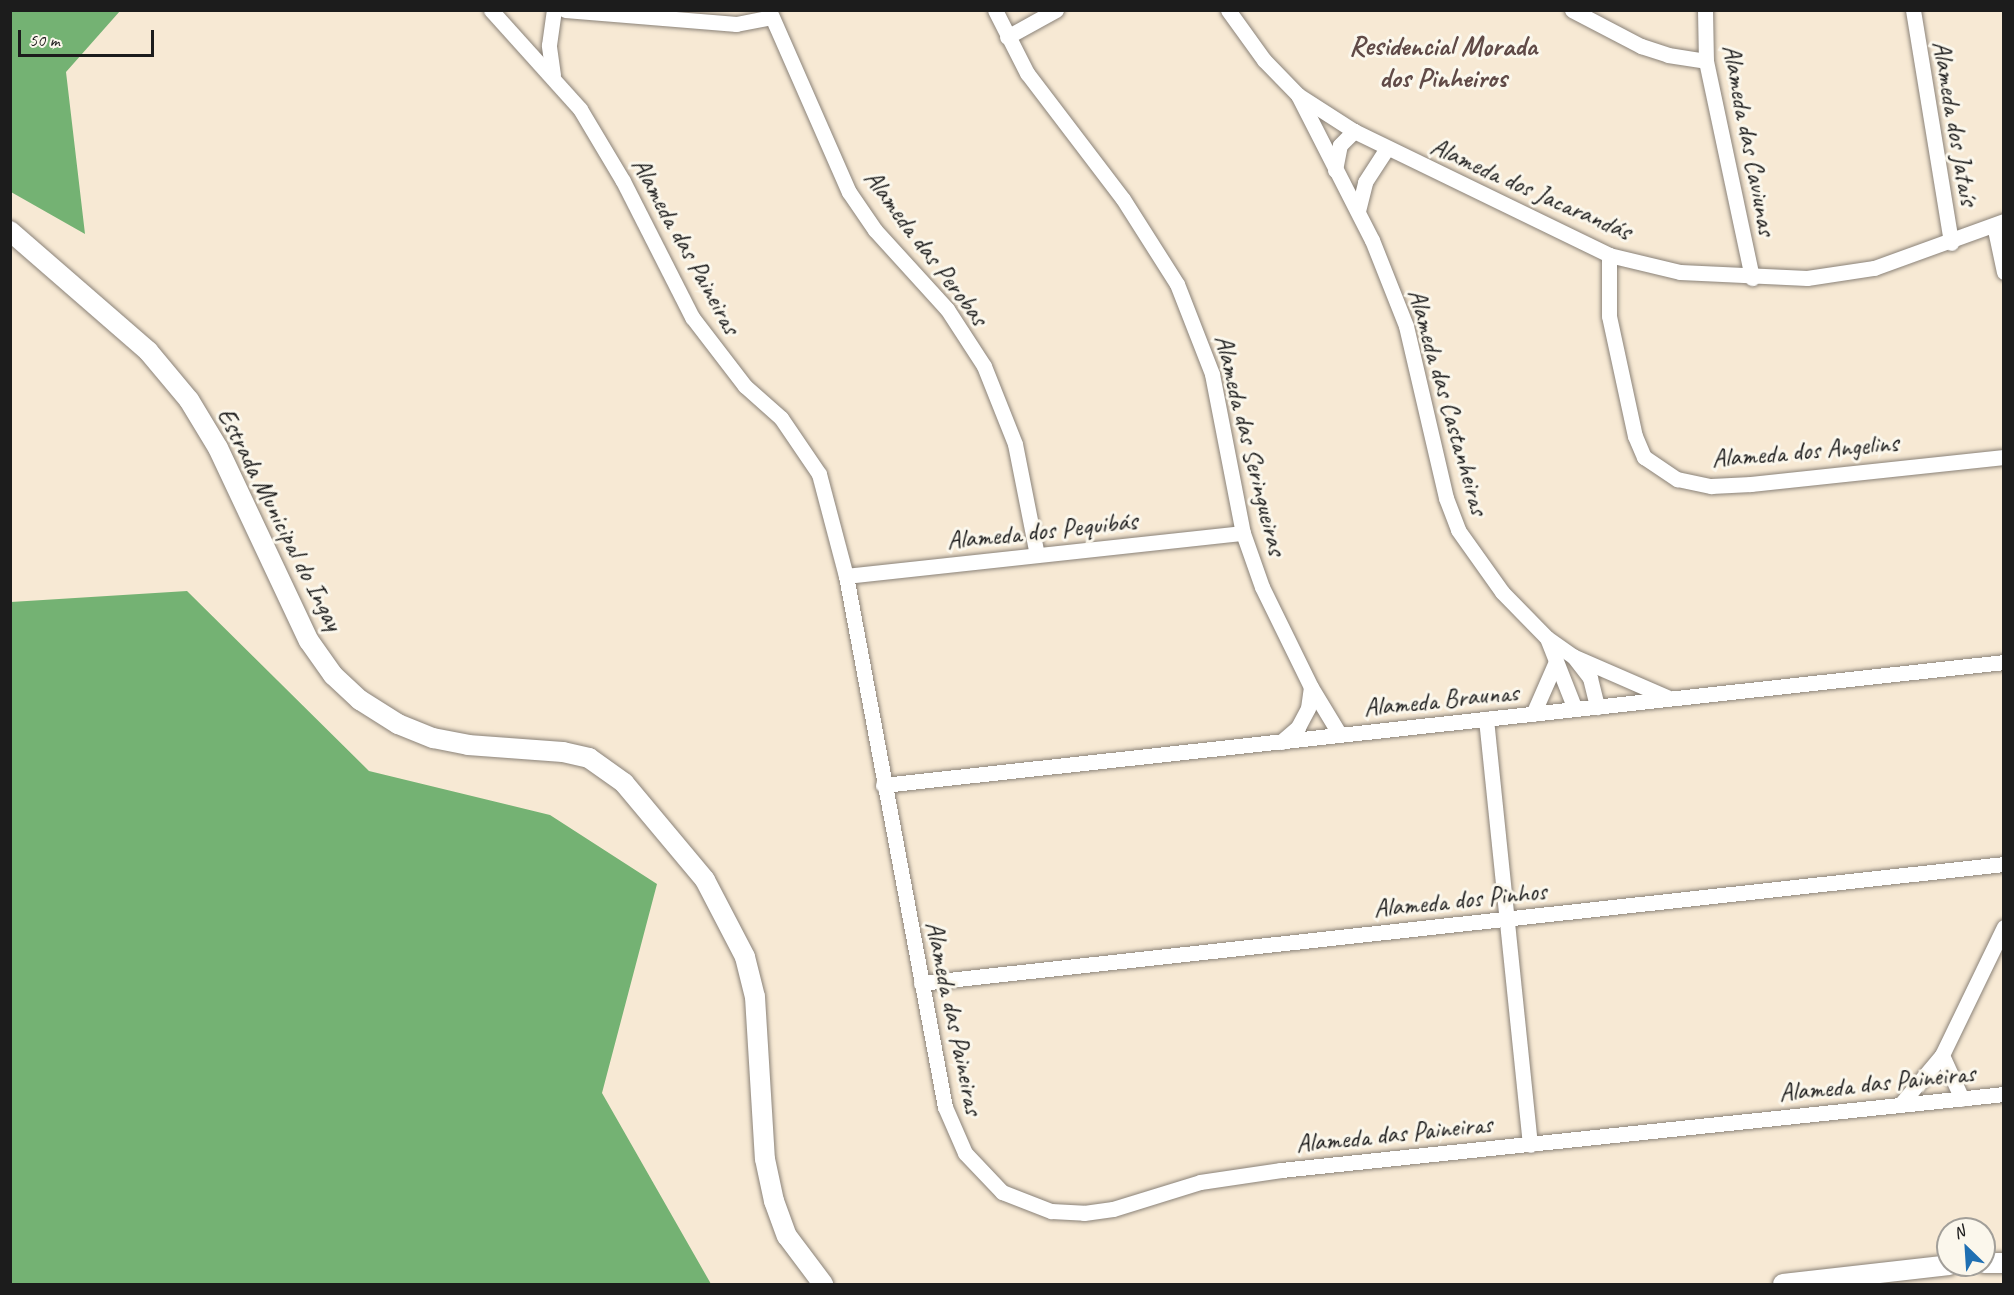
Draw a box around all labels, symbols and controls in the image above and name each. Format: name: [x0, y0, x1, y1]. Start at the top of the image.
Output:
scale bar: [21, 18, 158, 56]
text: 50 m: [29, 29, 60, 51]
district label: Residencial Morada dos Pinheiros: [1349, 29, 1537, 95]
street label: Alameda dos Jataís: [1925, 38, 1985, 208]
street label: Alameda das Caviunas: [1715, 41, 1783, 239]
street label: Alameda dos Jacarandás: [1426, 131, 1636, 247]
street label: Alameda das Paineiras: [624, 152, 748, 340]
street label: Alameda das Perobas: [857, 164, 995, 332]
street label: Alameda das Castanheiras: [1401, 285, 1495, 519]
street label: Alameda das Seringueiras: [1208, 332, 1292, 558]
street label: Estrada Municipal do Ingay: [210, 402, 350, 636]
street label: Alameda dos Angelins: [1711, 427, 1899, 475]
street label: Alameda dos Pequibás: [946, 506, 1138, 556]
street label: Alameda Braunas: [1362, 676, 1520, 724]
street label: Alameda dos Pinhos: [1372, 875, 1548, 925]
street label: Alameda das Paineiras: [918, 918, 990, 1118]
street label: Alameda das Paineiras: [1777, 1057, 1977, 1109]
street label: Alameda das Paineiras: [1294, 1108, 1494, 1160]
north arrow: [1936, 1217, 1996, 1277]
text: N: [1951, 1221, 1968, 1244]

